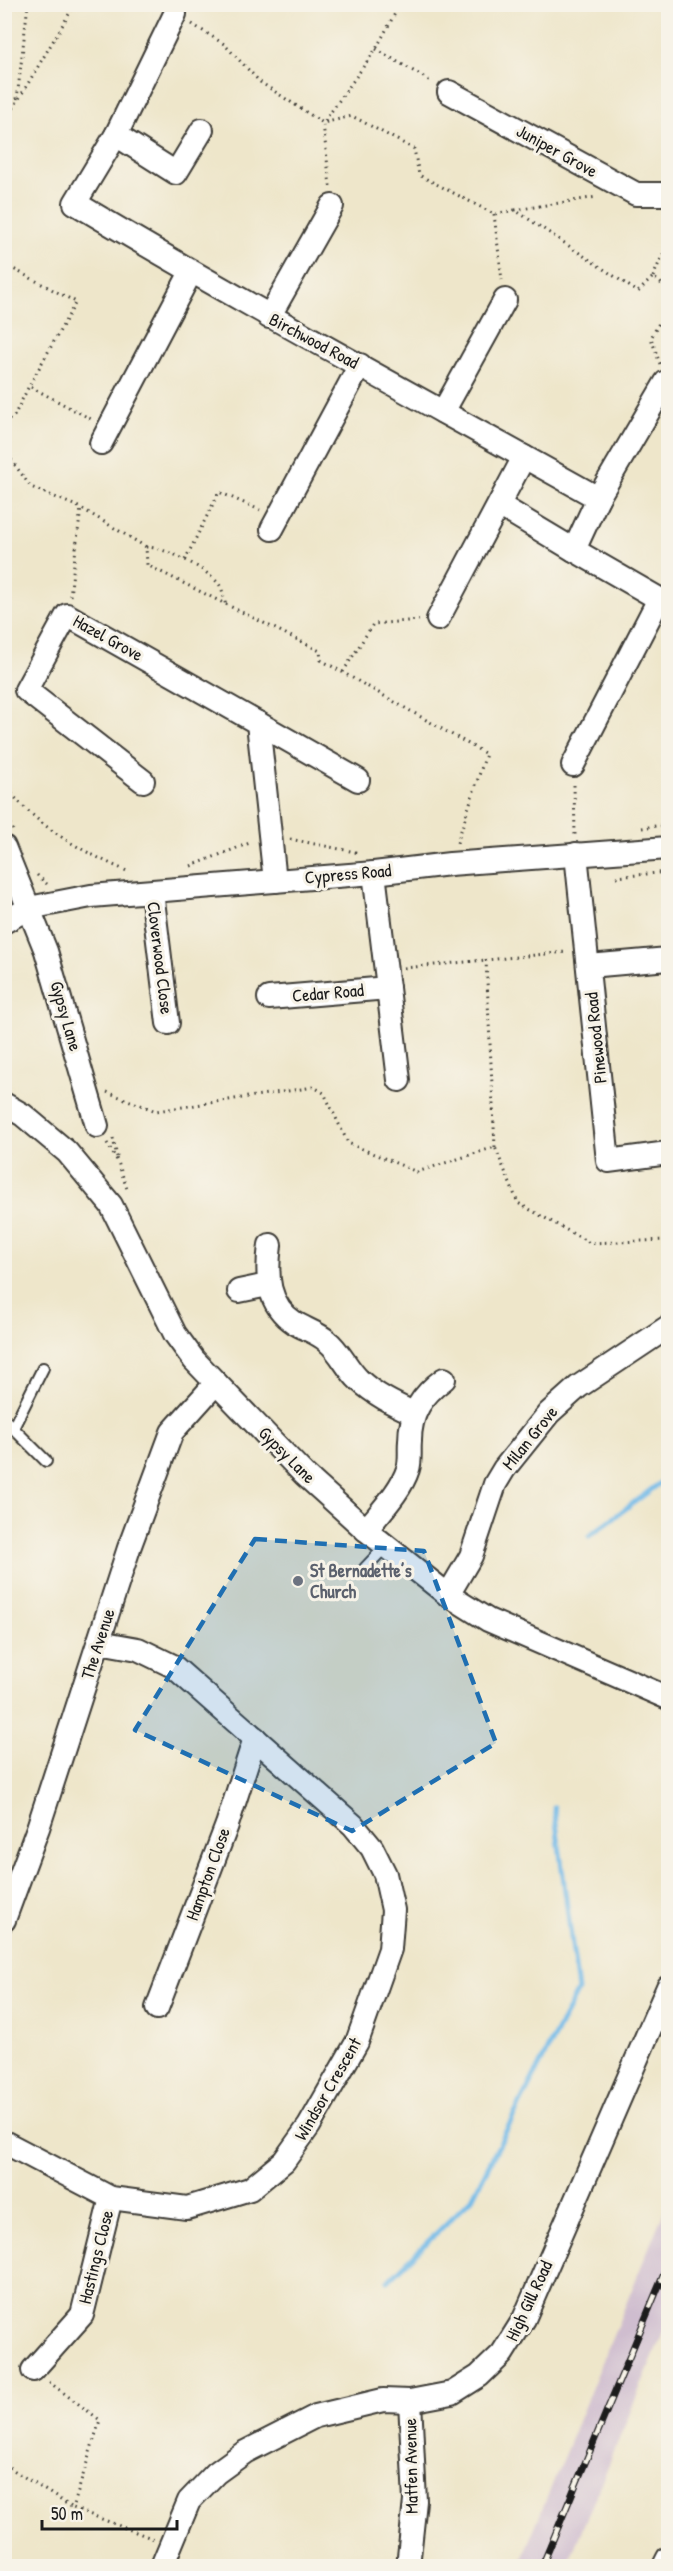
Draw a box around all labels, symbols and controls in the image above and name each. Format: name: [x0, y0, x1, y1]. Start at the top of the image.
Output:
street label: Juniper Grove: [512, 118, 602, 183]
street label: Birchwood Road: [265, 306, 363, 375]
street label: Hazel Grove: [69, 608, 148, 667]
street label: Cypress Road: [304, 857, 392, 890]
street label: Cloverwood Close: [141, 900, 180, 1016]
street label: Cedar Road: [291, 977, 365, 1008]
street label: Gypsy Lane: [45, 978, 88, 1054]
street label: Pinewood Road: [578, 991, 613, 1085]
street label: Milan Grove: [496, 1400, 563, 1475]
street label: Gypsy Lane: [253, 1420, 322, 1489]
place label: St Bernadette’s Church: [310, 1558, 412, 1604]
marker: St Bernadette’s Church: [291, 1574, 305, 1588]
street label: The Avenue: [74, 1605, 121, 1682]
street label: Hampton Close: [179, 1824, 236, 1924]
street label: Windsor Crescent: [288, 2032, 368, 2145]
street label: Hastings Close: [72, 2207, 119, 2306]
street label: High Gill Road: [499, 2256, 558, 2345]
street label: Matfen Avenue: [397, 2418, 424, 2514]
scale bar: [42, 2493, 177, 2531]
text: 50 m: [51, 2501, 83, 2526]

